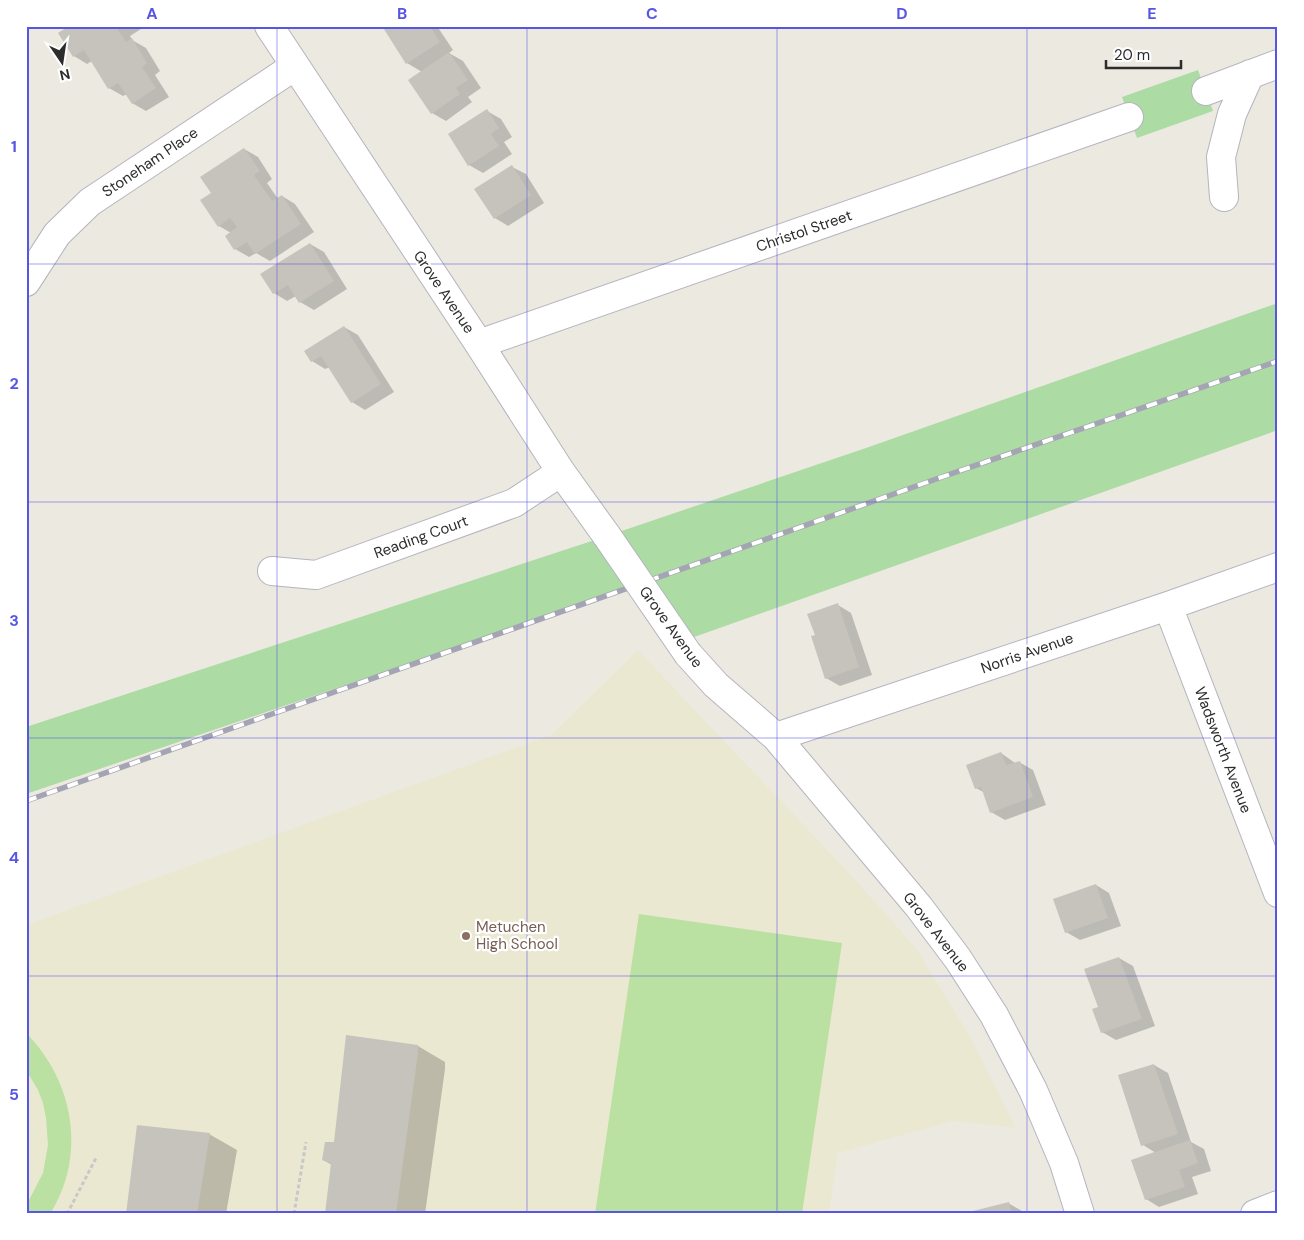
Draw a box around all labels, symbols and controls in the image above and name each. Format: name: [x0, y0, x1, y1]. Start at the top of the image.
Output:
text: A: [146, 3, 158, 24]
text: B: [397, 3, 407, 24]
text: C: [646, 3, 658, 24]
text: D: [896, 3, 908, 24]
text: E: [1147, 3, 1157, 24]
north arrow: [38, 38, 88, 88]
scale bar: [1106, 38, 1182, 70]
text: 20 m: [1114, 45, 1150, 65]
text: N: [58, 65, 72, 85]
street label: Stoneham Place: [98, 122, 202, 202]
text: 1: [11, 136, 17, 157]
street label: Christol Street: [753, 205, 855, 257]
street label: Grove Avenue: [409, 247, 479, 337]
text: 2: [9, 373, 19, 394]
street label: Reading Court: [371, 511, 471, 563]
street label: Grove Avenue: [635, 582, 707, 672]
text: 3: [9, 610, 19, 631]
street label: Norris Avenue: [978, 628, 1076, 678]
street label: Wadsworth Avenue: [1190, 684, 1256, 816]
text: 4: [9, 847, 19, 868]
street label: Grove Avenue: [899, 888, 973, 976]
place label: Metuchen High School: [476, 917, 558, 954]
marker: Metuchen High School: [460, 930, 472, 942]
text: 5: [9, 1084, 19, 1105]

